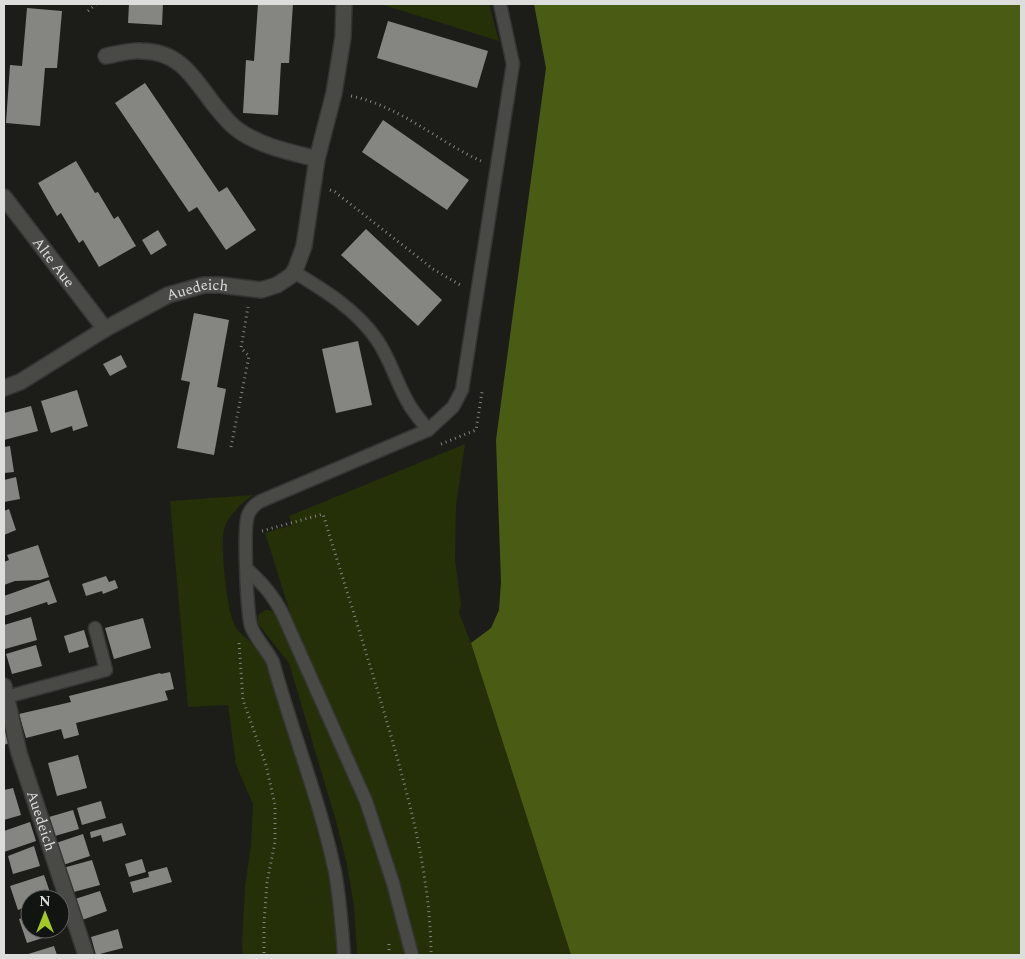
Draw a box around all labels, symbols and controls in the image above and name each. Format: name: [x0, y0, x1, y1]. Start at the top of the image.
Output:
street label: Alte Aue: [27, 232, 81, 292]
street label: Auedeich: [164, 273, 230, 306]
street label: Auedeich: [21, 787, 62, 854]
north arrow: [20, 889, 70, 939]
text: N: [39, 891, 51, 912]

